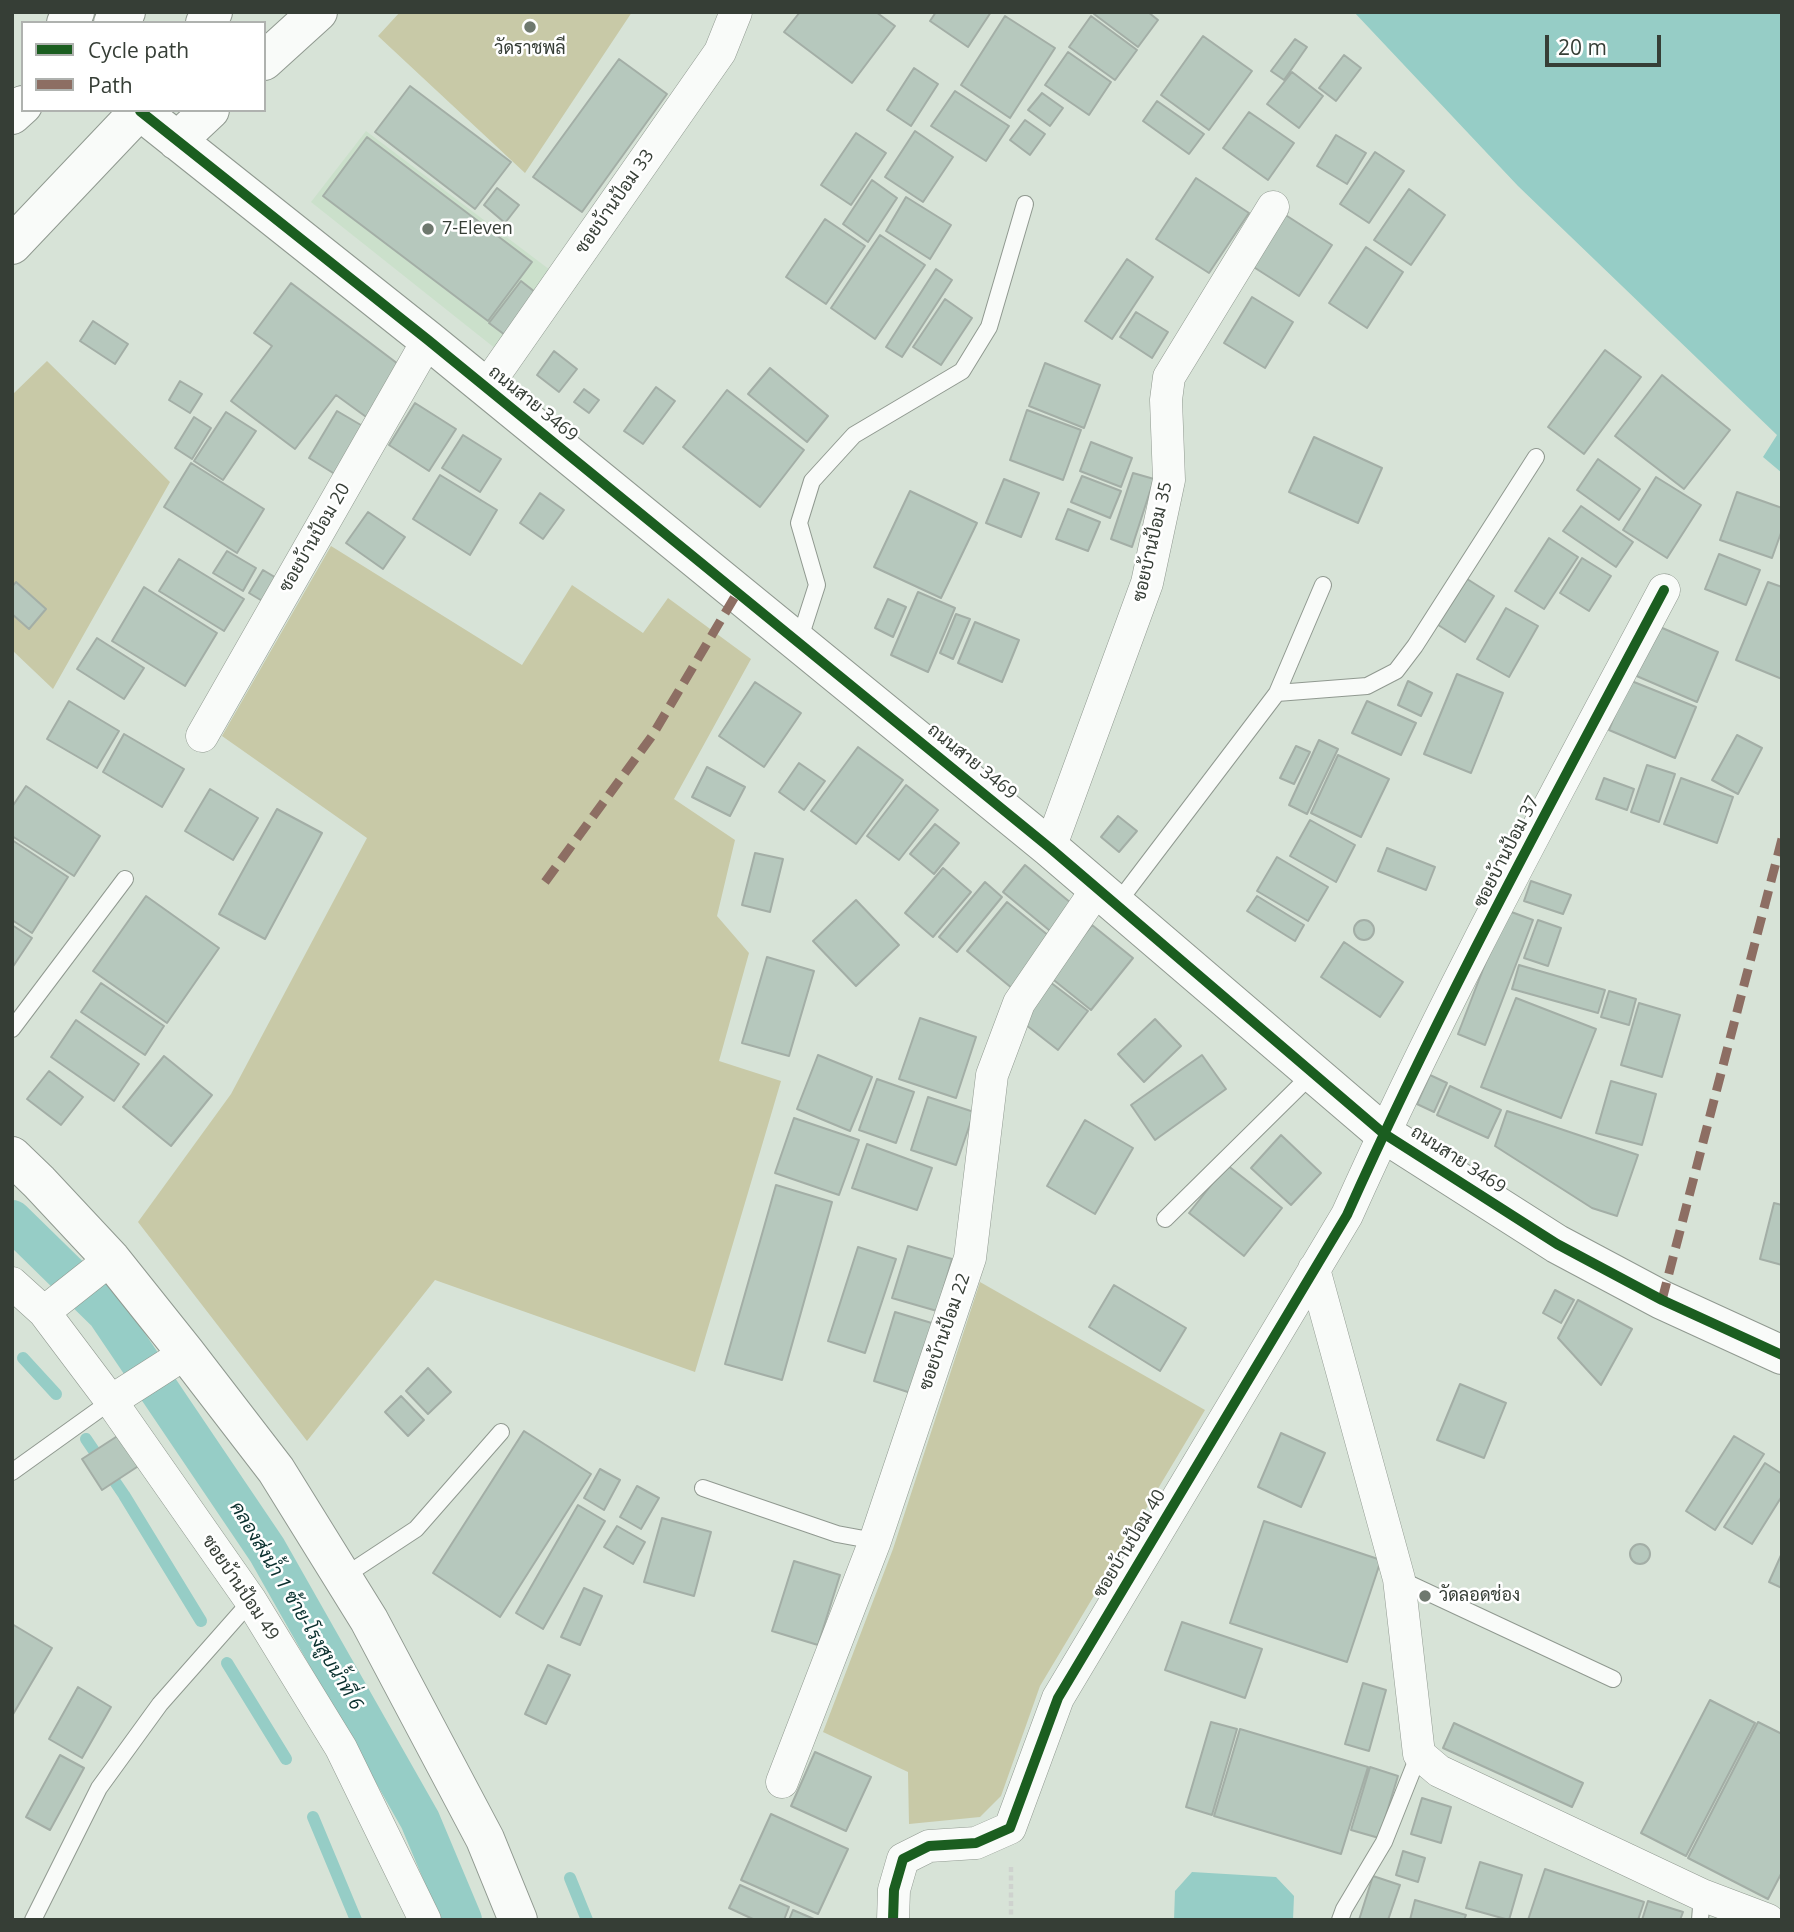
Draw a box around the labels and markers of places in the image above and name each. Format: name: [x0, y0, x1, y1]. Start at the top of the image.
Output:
marker: วัดราชพลี: [522, 19, 538, 35]
place label: วัดราชพลี: [494, 38, 566, 60]
place label: 7-Eleven: [442, 218, 513, 240]
marker: 7-Eleven: [420, 221, 436, 237]
place label: วัดลอดช่อง: [1439, 1585, 1520, 1607]
marker: วัดลอดช่อง: [1417, 1588, 1433, 1604]

